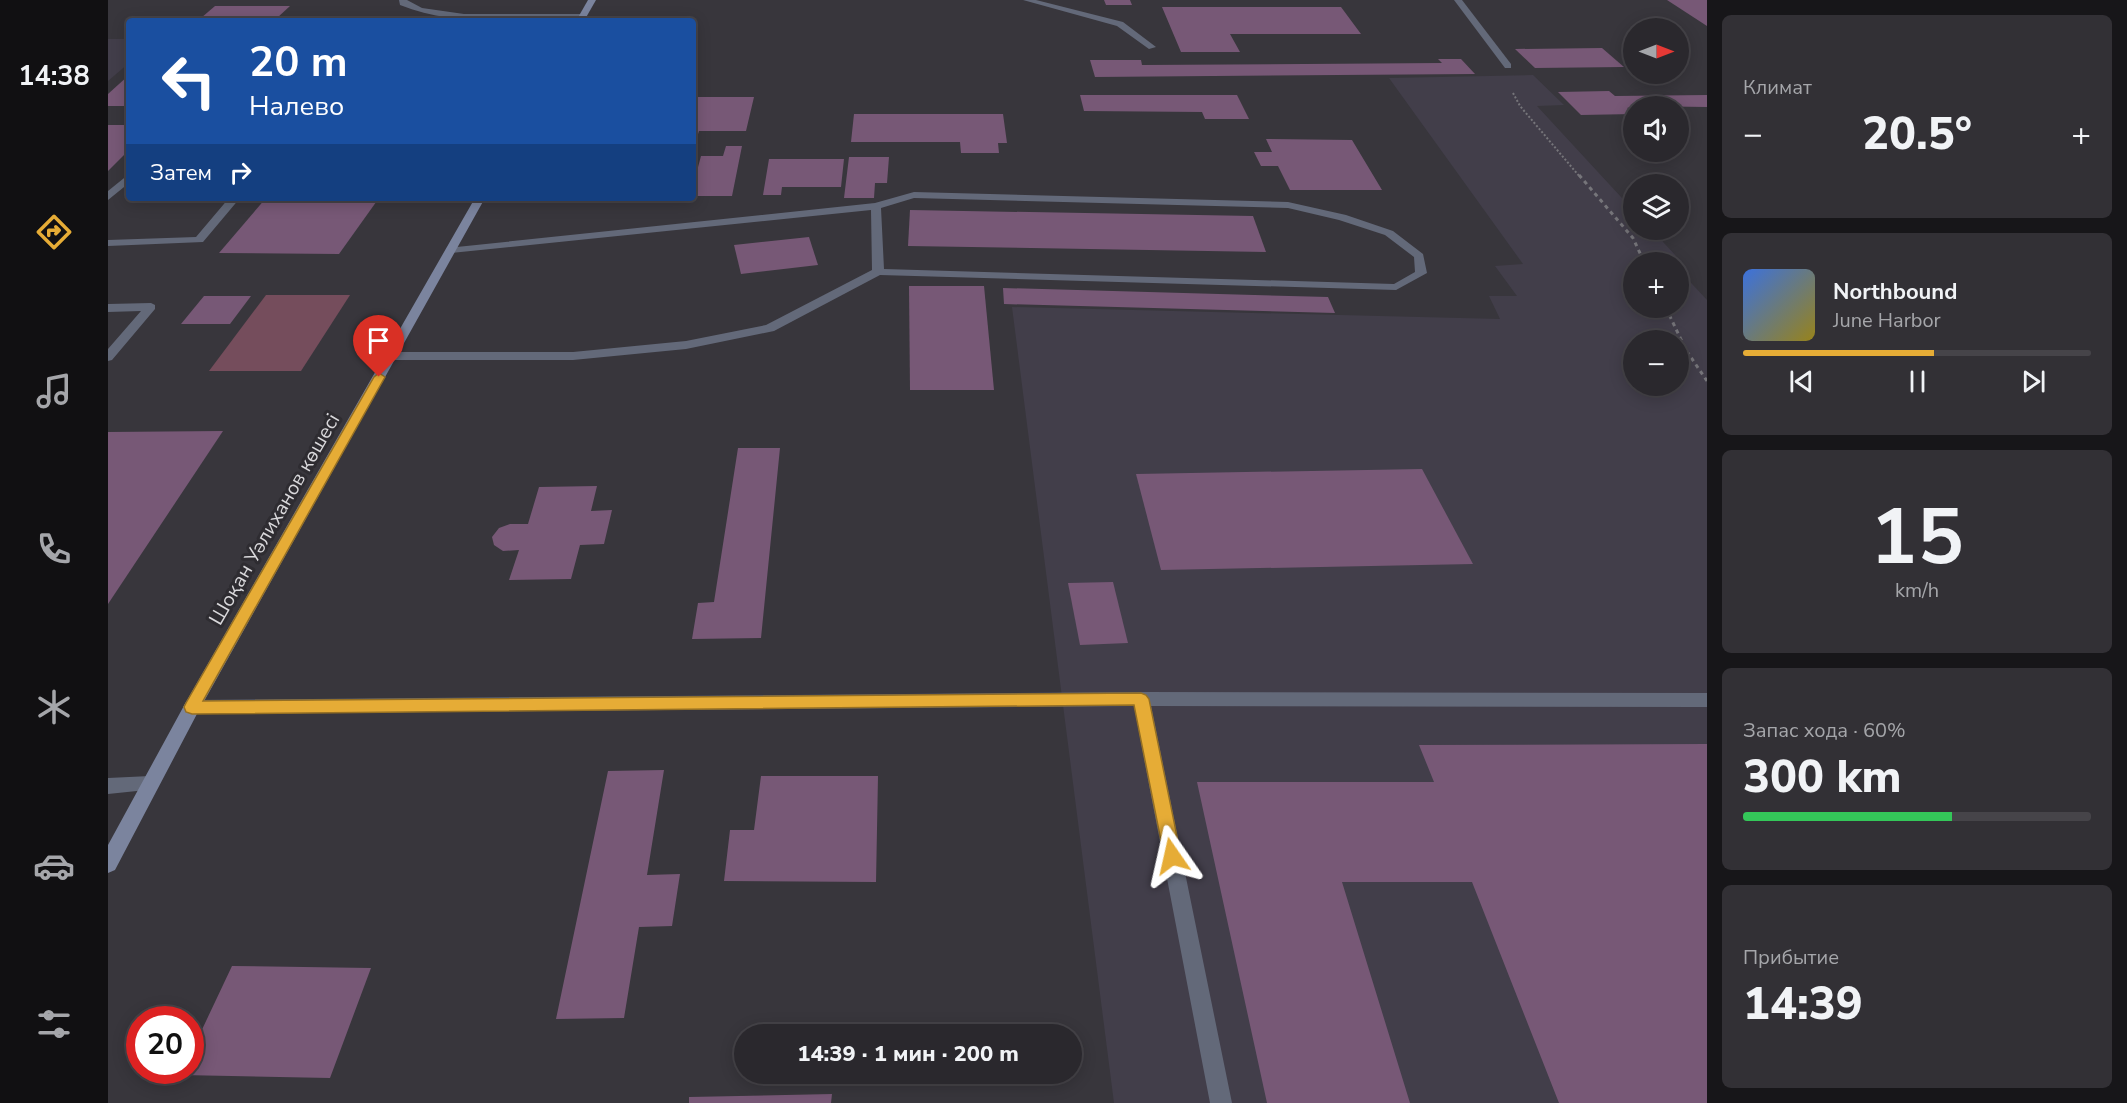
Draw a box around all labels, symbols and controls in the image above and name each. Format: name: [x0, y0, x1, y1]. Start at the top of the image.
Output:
north arrow: [1623, 18, 1689, 84]
map controls: [1623, 18, 1689, 396]
text: 20 m: [249, 34, 348, 91]
icon: left: [150, 42, 228, 120]
text: 14:38: [18, 58, 90, 95]
text: Климат: [1743, 74, 1812, 101]
text: Налево: [249, 88, 344, 125]
button: sound: [1623, 96, 1689, 162]
text: 20.5°: [1862, 104, 1972, 165]
text: −: [1743, 112, 1763, 157]
text: +: [2071, 112, 2091, 157]
icon: right: [224, 156, 257, 189]
text: Затем: [150, 158, 212, 188]
button: layers: [1623, 174, 1689, 240]
icon: directions: [33, 211, 75, 253]
button: +: [1623, 252, 1689, 318]
text: Northbound: [1833, 277, 1957, 307]
text: June Harbor: [1833, 307, 1941, 334]
pin: [353, 315, 404, 377]
icon: arrive: [362, 324, 395, 357]
button: −: [1623, 330, 1689, 396]
icon: previous: [1785, 365, 1818, 398]
icon: pause: [1901, 365, 1934, 398]
icon: next: [2017, 365, 2050, 398]
icon: music: [33, 370, 75, 412]
street label: Шоқан Уәлиханов көшесі: [203, 408, 346, 630]
text: 15: [1870, 484, 1964, 591]
icon: phone: [33, 528, 75, 570]
text: km/h: [1895, 577, 1939, 604]
icon: climate: [33, 686, 75, 728]
text: Запас хода · 60%: [1743, 717, 1906, 744]
text: 300 km: [1743, 747, 1902, 808]
position arrow: [1140, 824, 1204, 888]
icon: car: [33, 845, 75, 887]
text: Прибытие: [1743, 944, 1839, 971]
text: 14:39: [1743, 974, 1863, 1035]
icon: filters: [33, 1003, 75, 1045]
speed limit sign: 20: [126, 1006, 204, 1084]
text: 14:39 · 1 мин · 200 m: [797, 1039, 1019, 1069]

